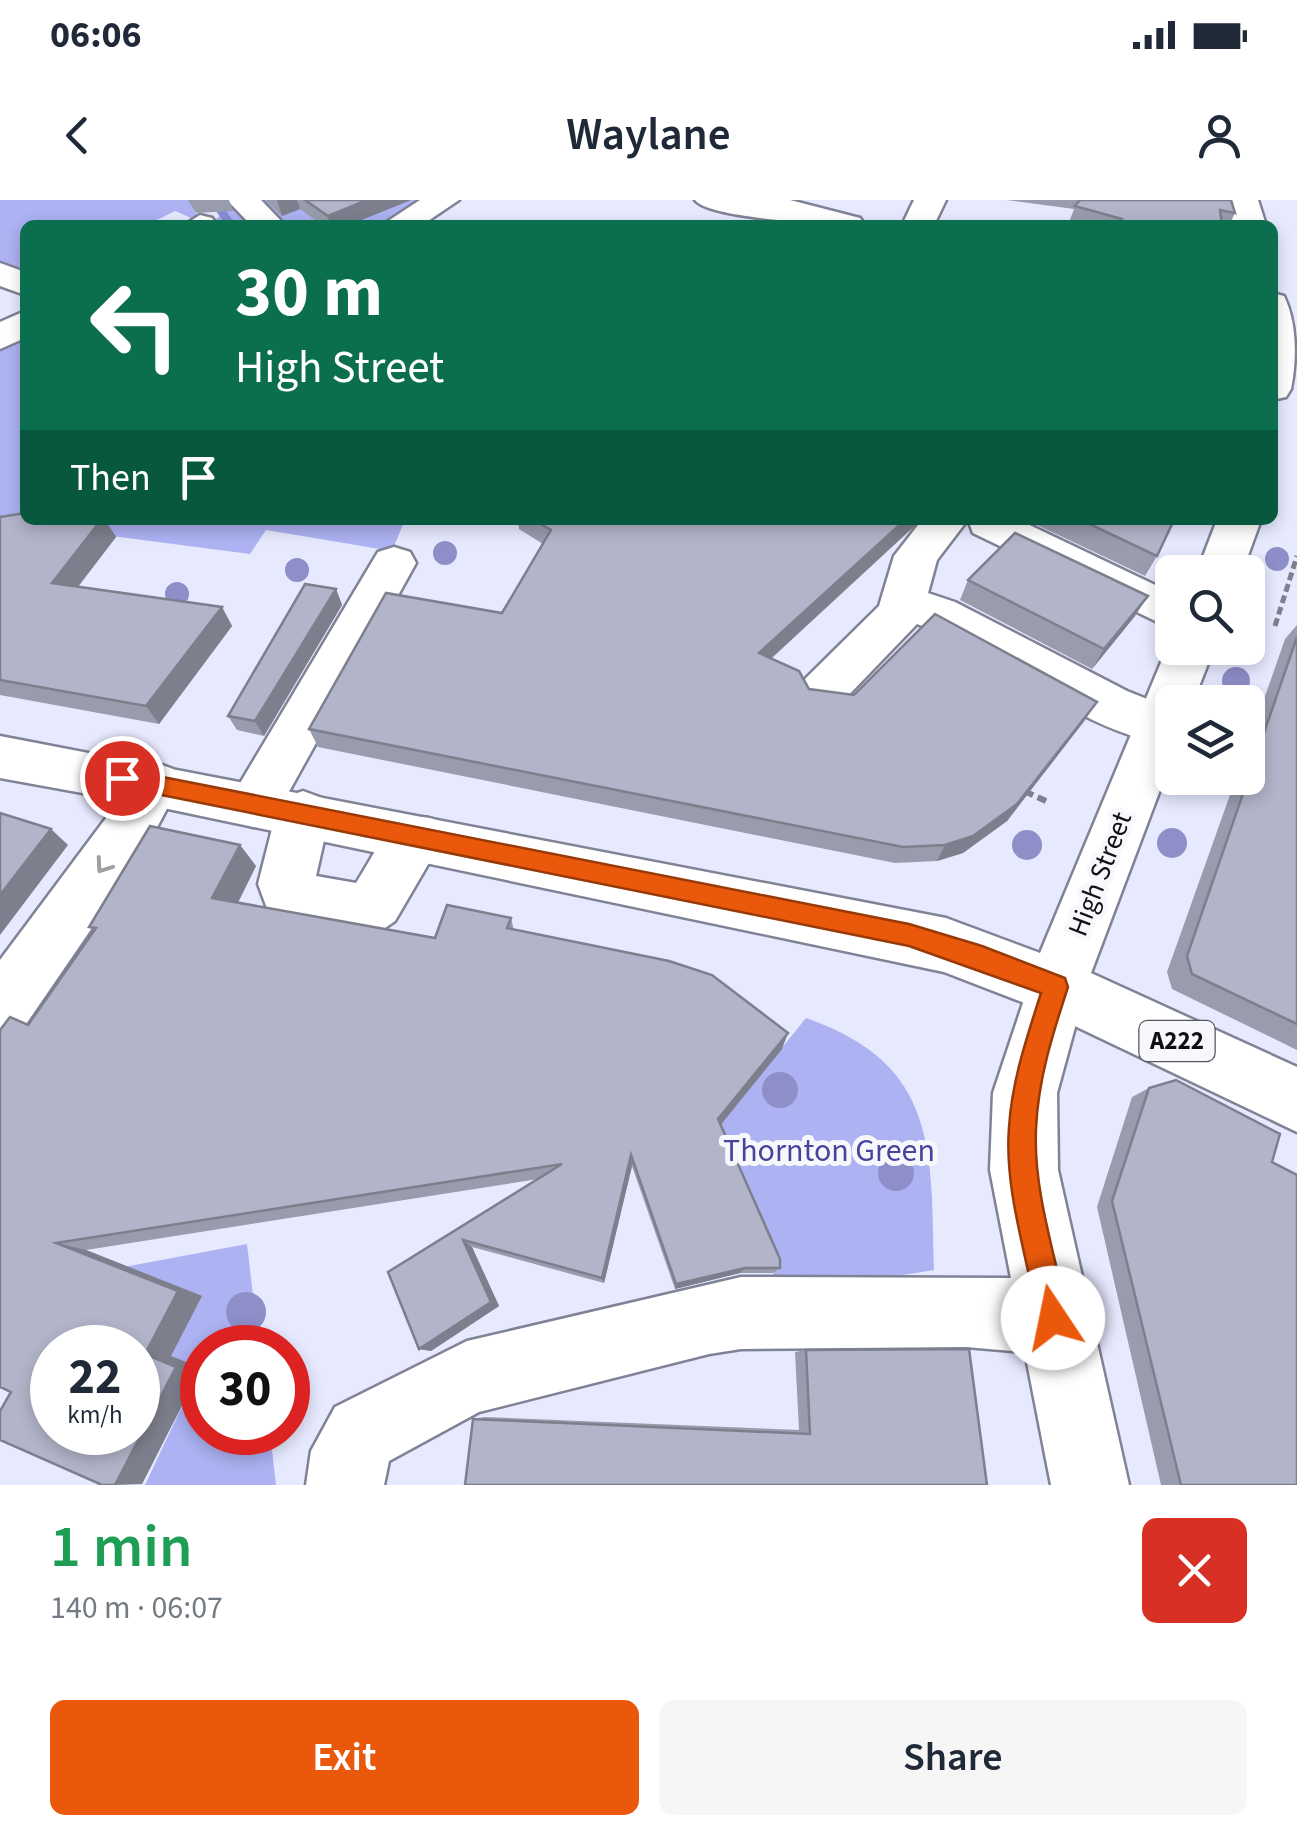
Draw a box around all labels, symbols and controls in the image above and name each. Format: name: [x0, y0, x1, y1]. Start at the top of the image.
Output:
text: 06:06: [50, 8, 142, 62]
text: Waylane: [566, 103, 731, 167]
icon: back: [50, 108, 105, 163]
icon: person: [1192, 108, 1247, 163]
text: 30 m: [235, 243, 383, 343]
icon: left: [70, 260, 200, 390]
text: High Street: [235, 336, 444, 400]
icon: arrive: [171, 450, 226, 505]
text: Then: [70, 451, 151, 505]
map controls: [1155, 555, 1265, 795]
button: search: [1155, 555, 1265, 665]
button: layers: [1155, 685, 1265, 795]
pin: [80, 736, 165, 821]
icon: arrive: [95, 751, 150, 806]
street label: High Street: [1058, 806, 1142, 942]
one-way arrow: [97, 855, 115, 874]
road number: A222: [1140, 1021, 1214, 1061]
park label: Thornton Green: [723, 1128, 935, 1174]
position arrow: [1001, 1266, 1105, 1370]
speed limit sign: 30: [180, 1325, 310, 1455]
text: 22: [69, 1342, 121, 1413]
text: km/h: [67, 1397, 123, 1433]
text: 1 min: [50, 1505, 193, 1590]
button: close: [1142, 1518, 1247, 1623]
text: 140 m · 06:07: [50, 1585, 223, 1631]
button: Exit: [50, 1700, 639, 1815]
button: Share: [659, 1700, 1247, 1815]

